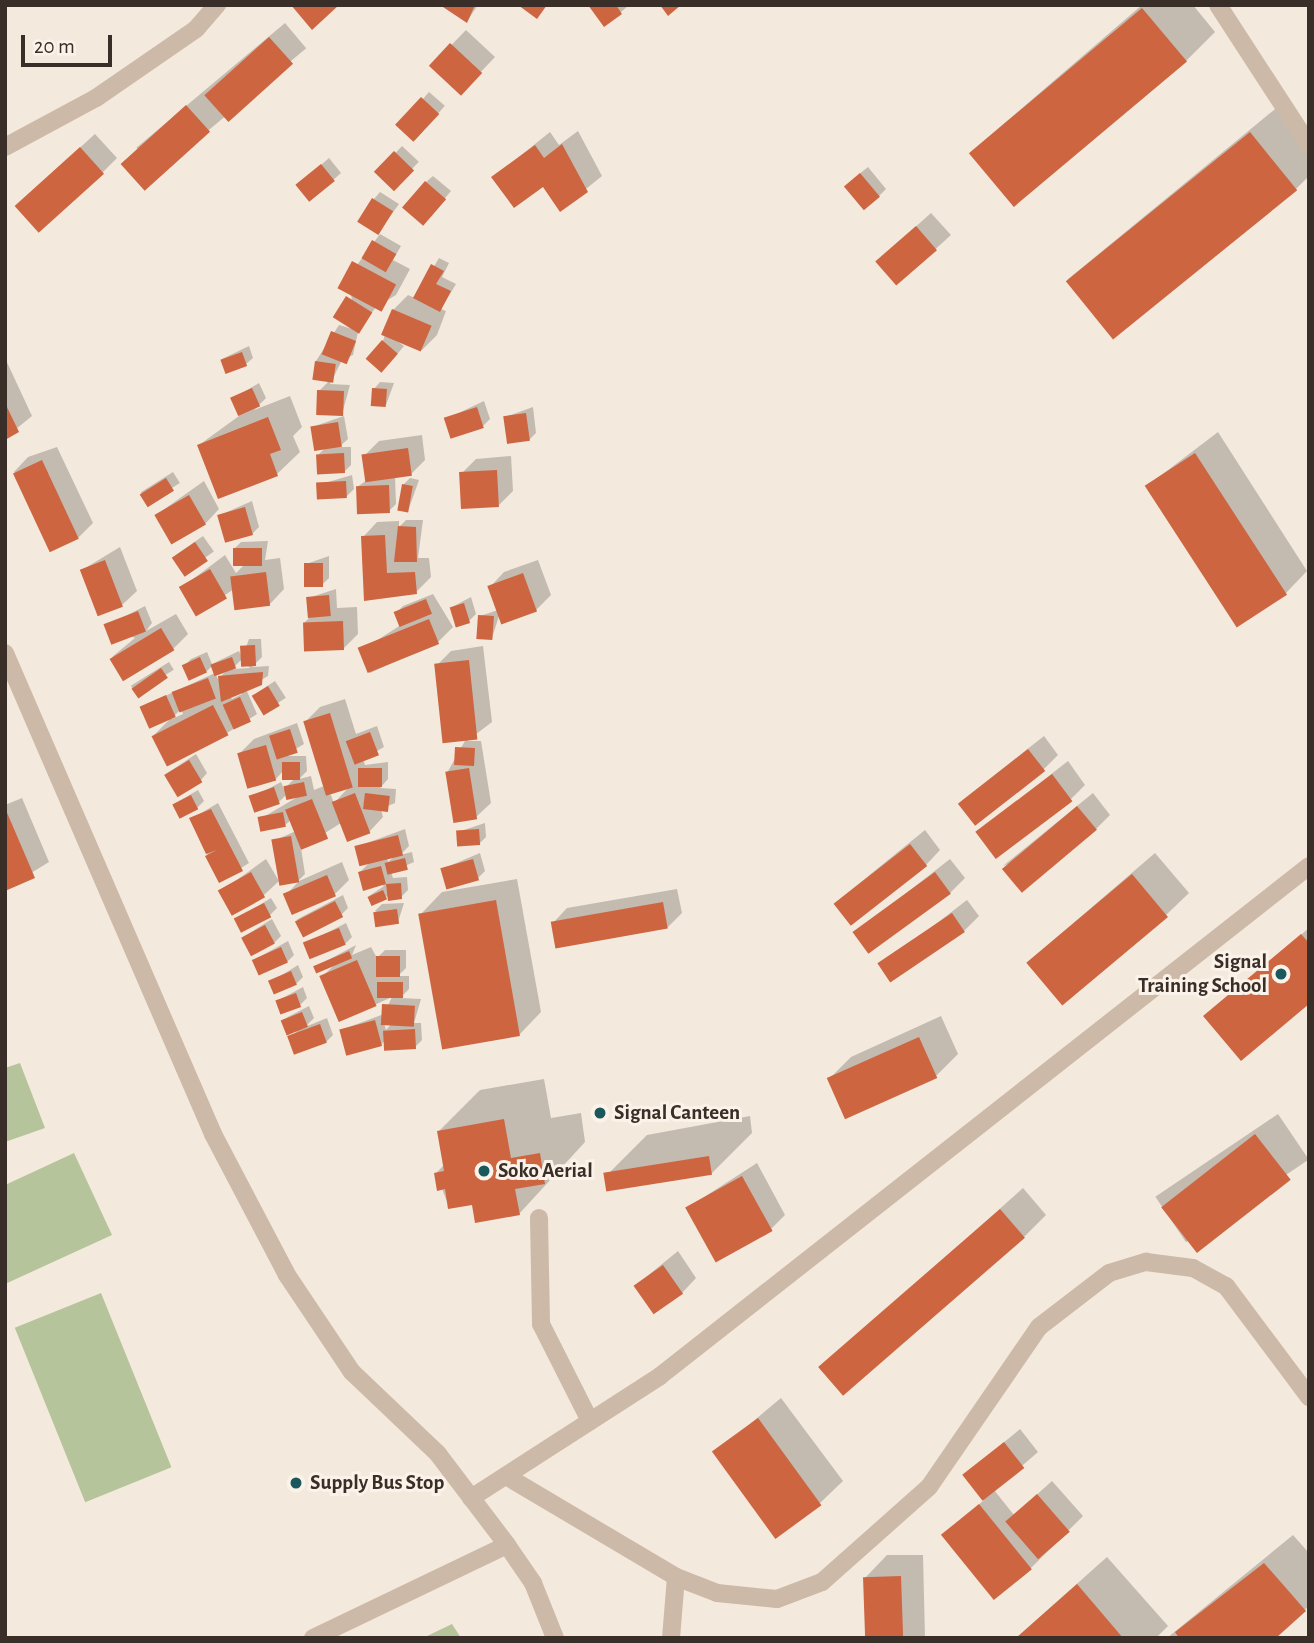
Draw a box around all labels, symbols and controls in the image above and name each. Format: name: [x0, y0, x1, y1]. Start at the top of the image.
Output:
scale bar: [24, 21, 116, 65]
text: 20 m: [34, 36, 75, 57]
place label: Signal Training School: [1138, 949, 1267, 999]
marker: Signal Training School: [1273, 966, 1289, 982]
place label: Signal Canteen: [614, 1100, 740, 1126]
marker: Signal Canteen: [592, 1105, 608, 1121]
place label: Soko Aerial: [498, 1158, 593, 1184]
marker: Soko Aerial: [476, 1163, 492, 1179]
place label: Supply Bus Stop: [310, 1470, 444, 1496]
marker: Supply Bus Stop: [288, 1475, 304, 1491]

